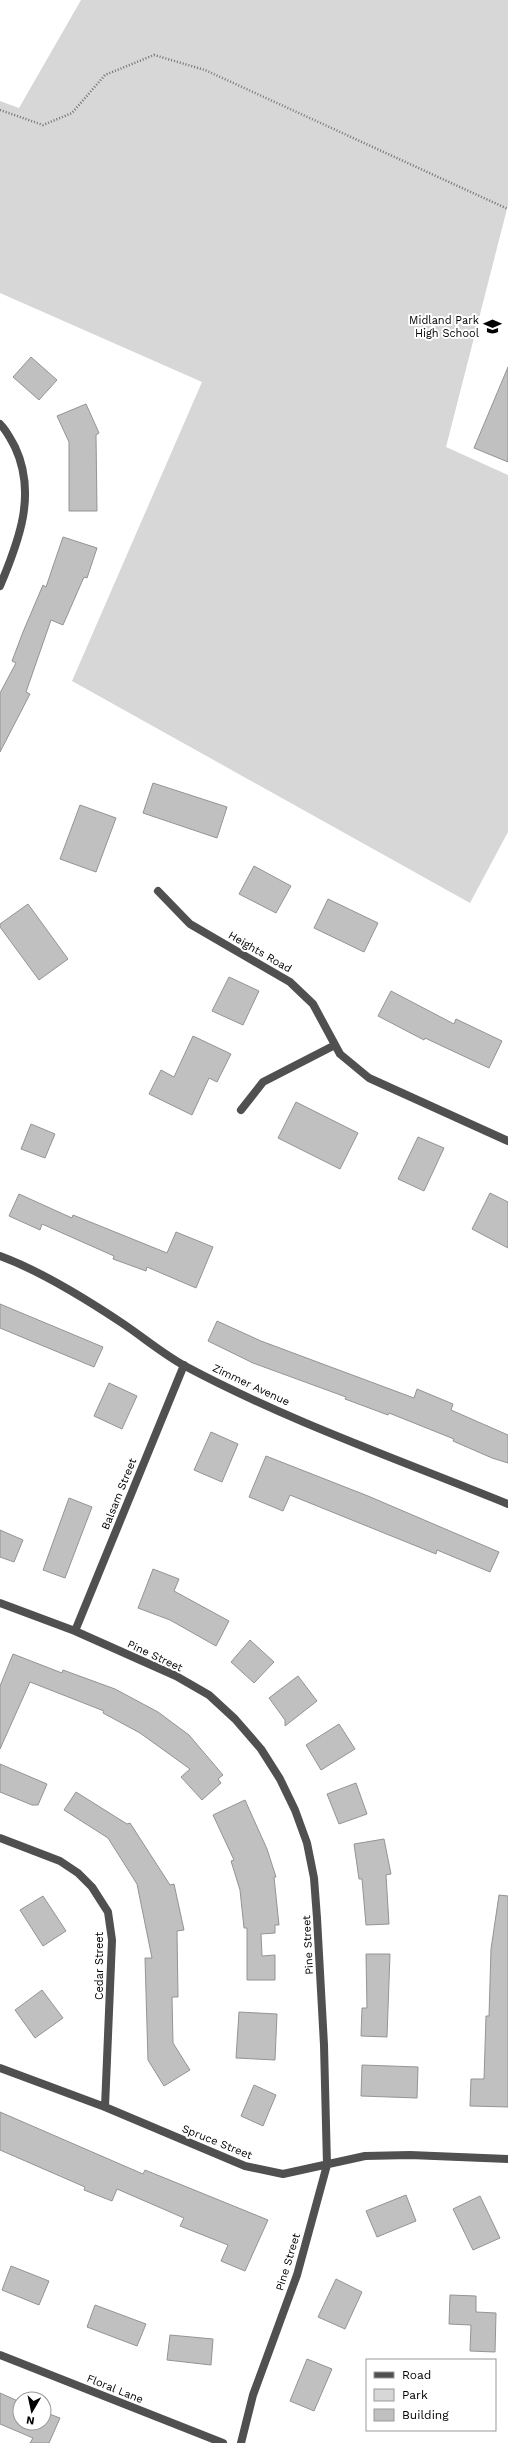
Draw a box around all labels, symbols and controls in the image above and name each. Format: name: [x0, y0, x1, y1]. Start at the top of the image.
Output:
place label: Midland Park High School: [409, 314, 480, 340]
school or university icon: Midland Park High School: [482, 316, 502, 336]
street label: Heights Road: [226, 929, 294, 975]
street label: Zimmer Avenue: [210, 1361, 292, 1409]
street label: Balsam Street: [99, 1456, 139, 1532]
street label: Pine Street: [125, 1638, 185, 1675]
street label: Pine Street: [300, 1914, 316, 1975]
street label: Cedar Street: [93, 1932, 106, 2000]
street label: Spruce Street: [180, 2122, 254, 2162]
street label: Pine Street: [273, 2231, 303, 2292]
legend: [366, 2359, 496, 2431]
text: Road: [402, 2368, 431, 2382]
street label: Floral Lane: [85, 2372, 145, 2406]
text: Park: [402, 2388, 428, 2402]
north arrow: [12, 2391, 52, 2431]
text: Building: [402, 2408, 449, 2422]
text: N: [25, 2413, 36, 2427]

